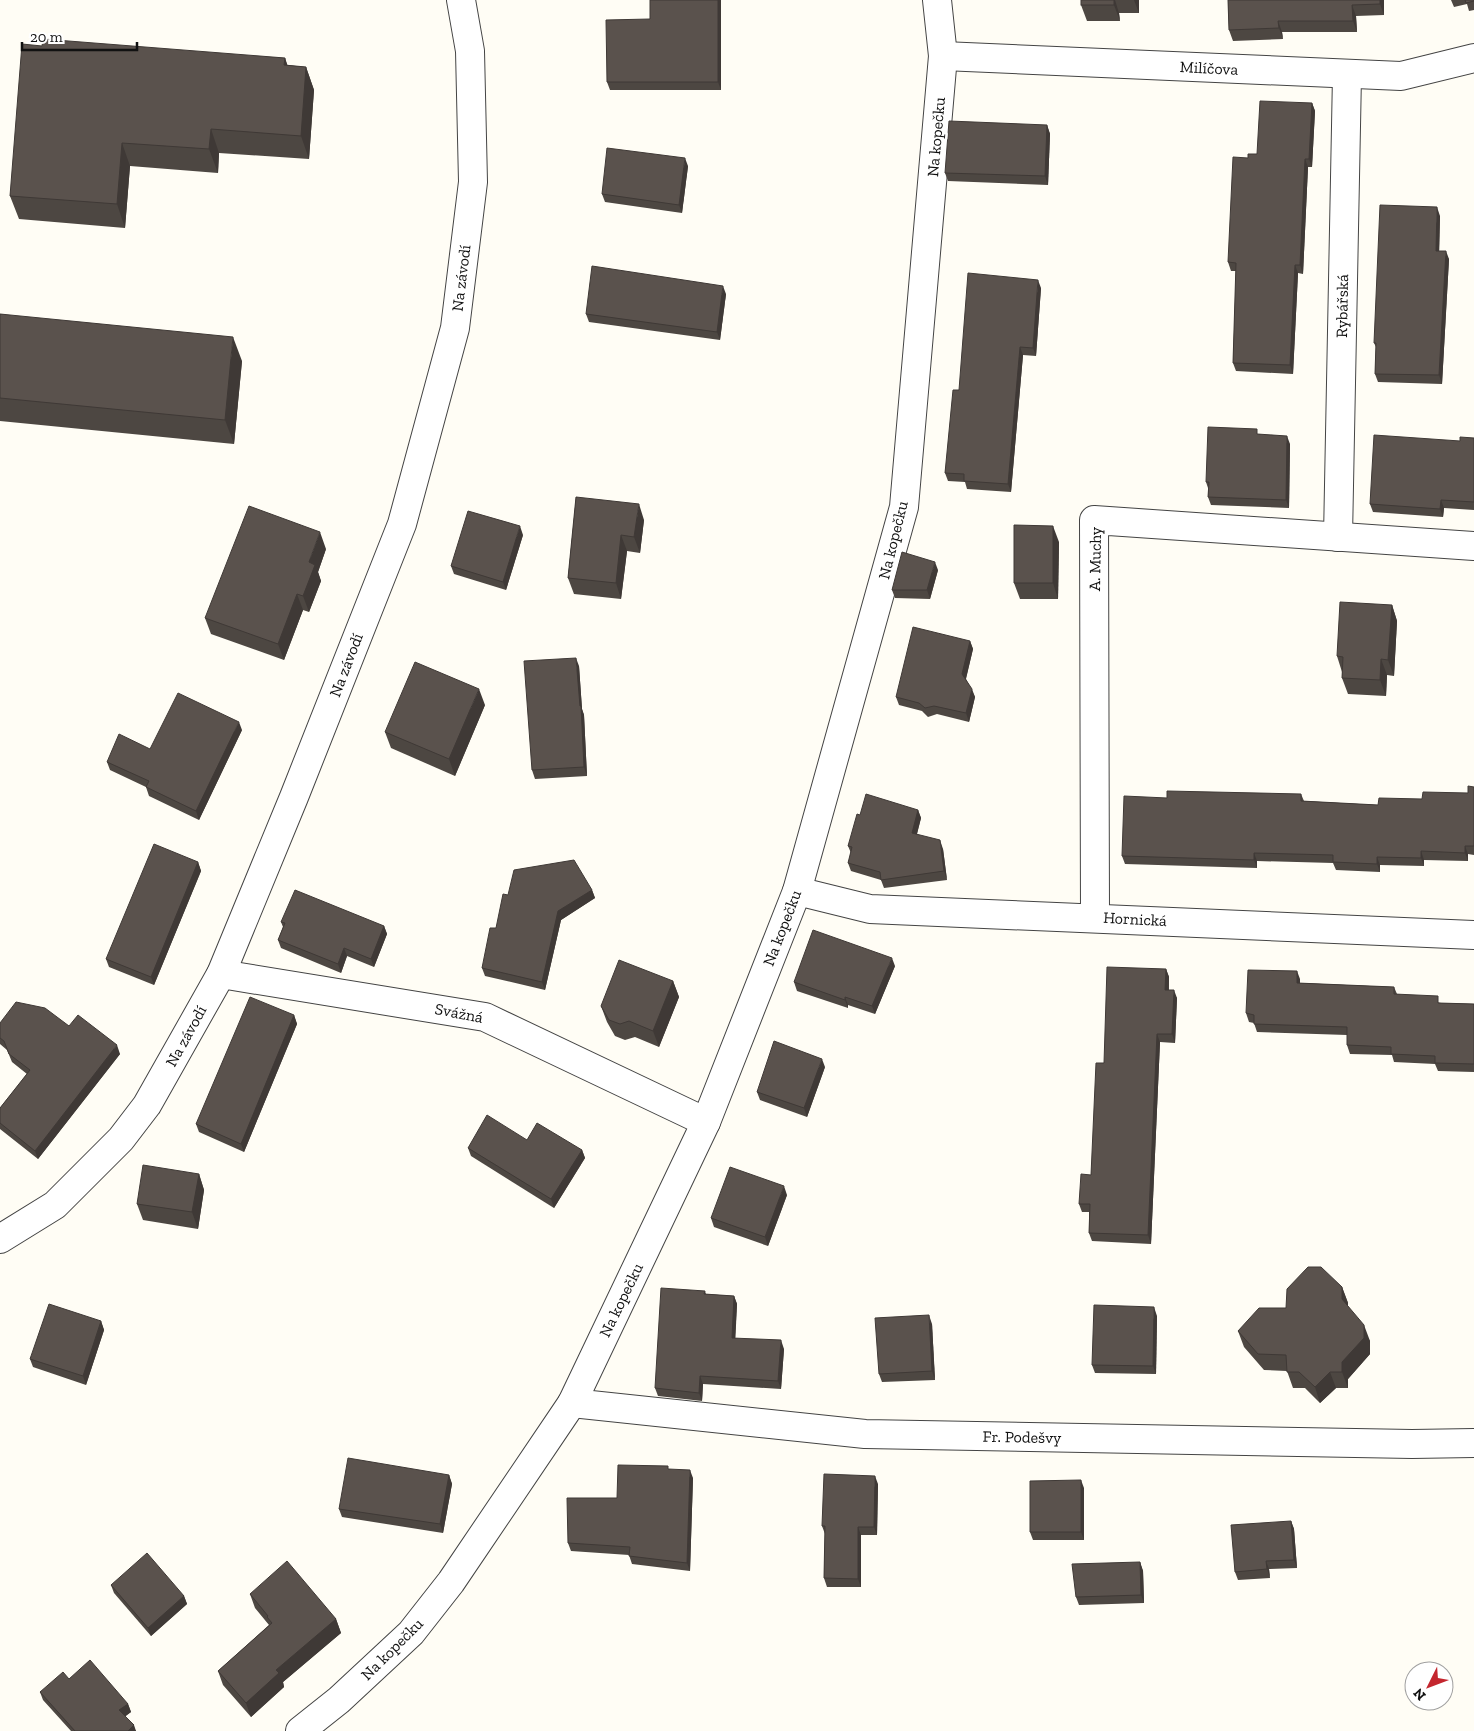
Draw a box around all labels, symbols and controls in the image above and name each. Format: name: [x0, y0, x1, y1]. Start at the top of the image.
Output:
scale bar: [22, 20, 138, 52]
text: 20 m: [30, 28, 63, 46]
street label: Milíčova: [1179, 57, 1239, 79]
street label: Na kopečku: [923, 96, 949, 178]
street label: Na závodí: [447, 243, 475, 312]
street label: Rybářská: [1332, 274, 1352, 338]
street label: Na kopečku: [874, 499, 912, 581]
street label: A. Muchy: [1085, 526, 1105, 591]
street label: Na závodí: [325, 630, 367, 700]
street label: Na kopečku: [759, 887, 805, 969]
street label: Hornická: [1103, 908, 1168, 930]
street label: Svážná: [433, 999, 485, 1027]
street label: Na závodí: [161, 1002, 211, 1070]
street label: Na kopečku: [595, 1260, 647, 1340]
street label: Fr. Podešvy: [982, 1427, 1062, 1447]
street label: Na kopečku: [357, 1614, 427, 1684]
north arrow: [1404, 1661, 1454, 1711]
text: N: [1410, 1684, 1430, 1704]

